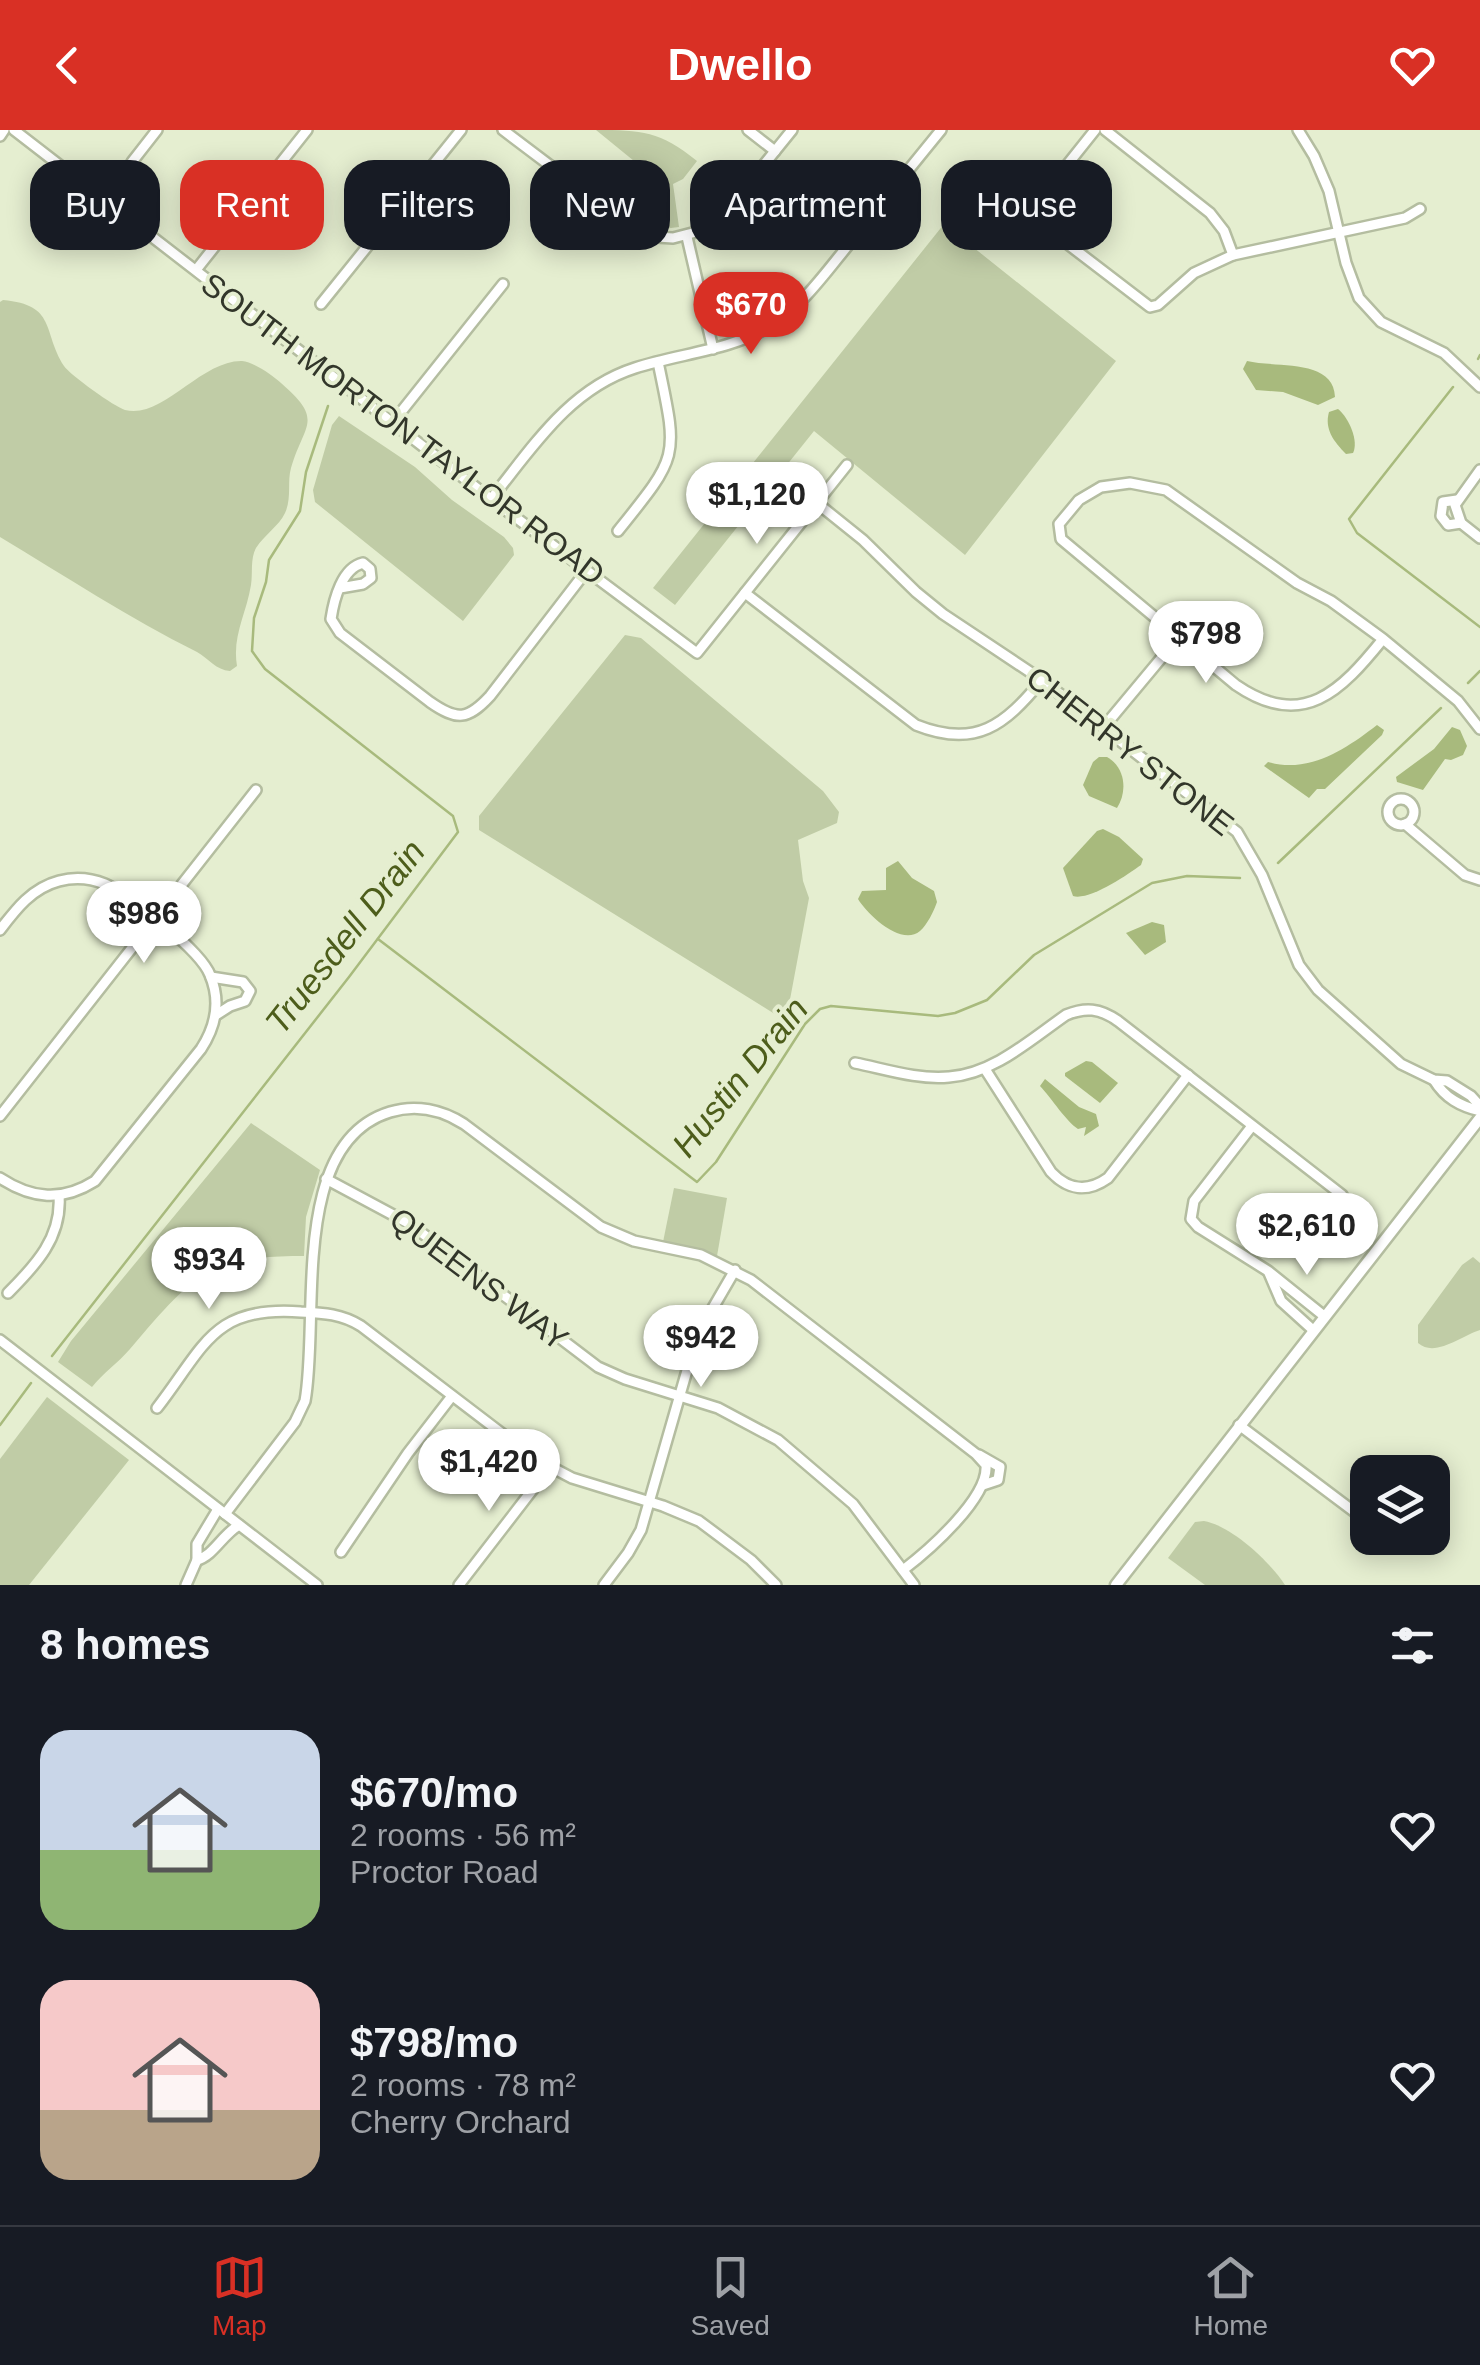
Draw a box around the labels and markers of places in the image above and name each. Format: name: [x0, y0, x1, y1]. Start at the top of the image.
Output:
pin: $670: [692, 272, 810, 357]
pin: $1,120: [676, 462, 838, 547]
pin: $798: [1147, 601, 1265, 686]
pin: $986: [85, 881, 203, 966]
pin: $2,610: [1226, 1193, 1388, 1278]
pin: $934: [150, 1227, 268, 1312]
pin: $942: [642, 1305, 760, 1390]
pin: $1,420: [408, 1429, 570, 1514]

